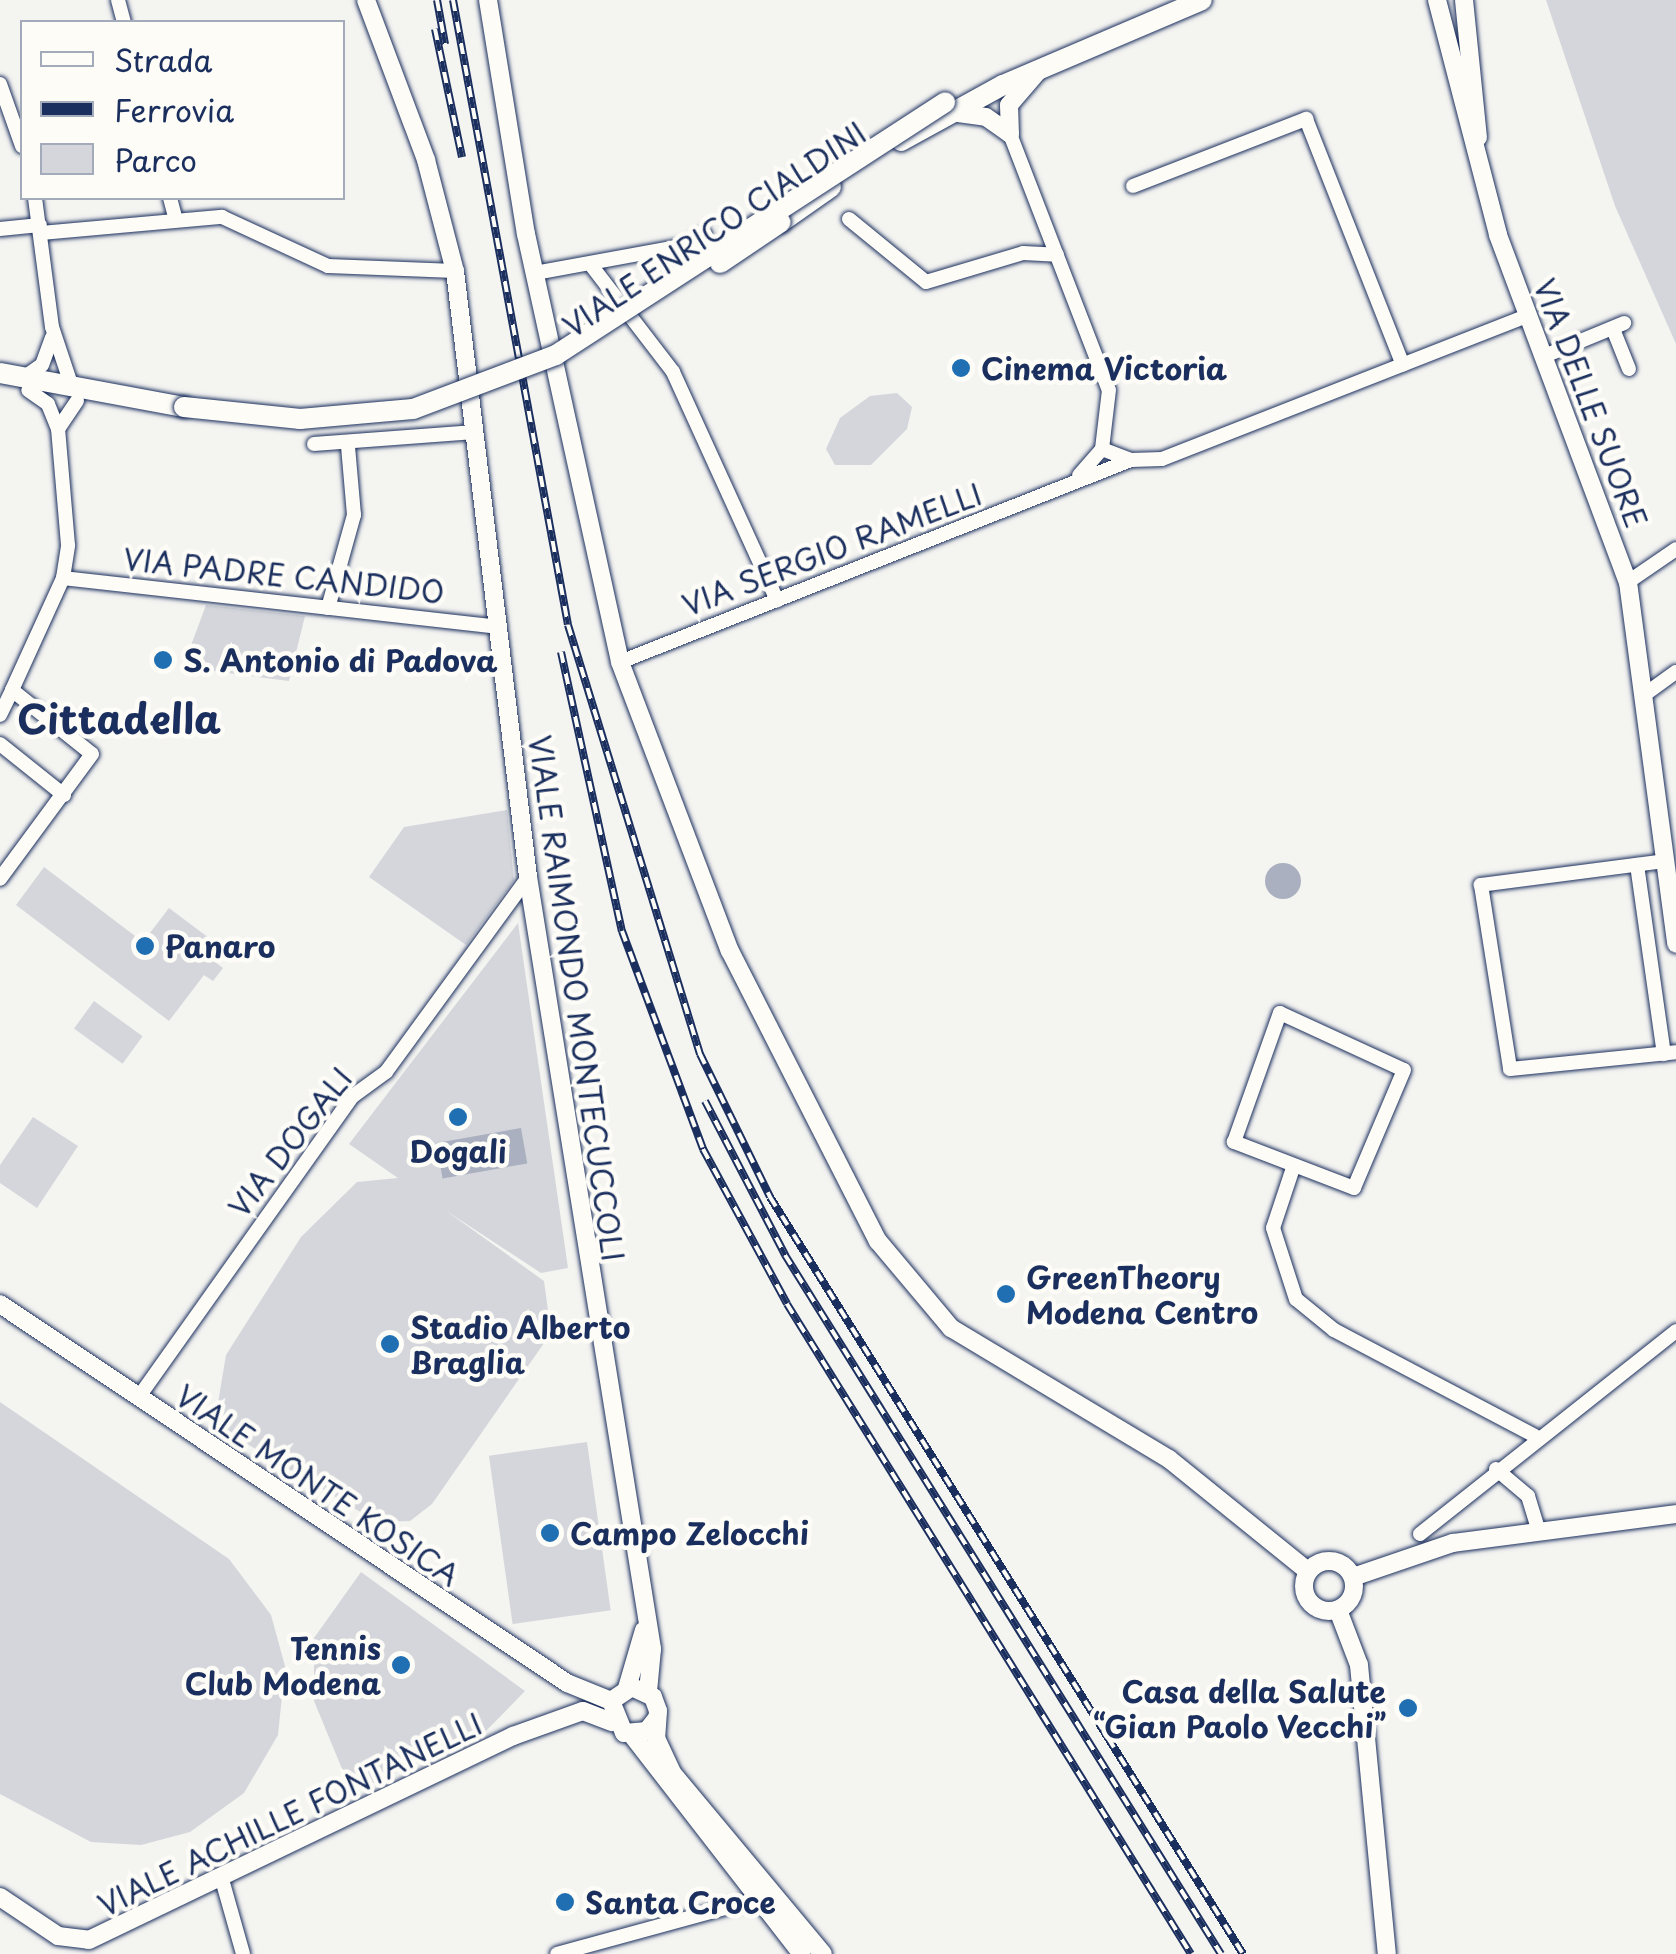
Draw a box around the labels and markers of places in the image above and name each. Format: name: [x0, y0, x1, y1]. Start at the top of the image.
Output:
place label: Cinema Victoria: [981, 350, 1229, 386]
marker: Cinema Victoria: [950, 357, 972, 379]
place label: S. Antonio di Padova: [183, 642, 498, 678]
marker: S. Antonio di Padova: [152, 649, 174, 671]
place label: Panaro: [165, 928, 275, 964]
marker: Panaro: [134, 935, 156, 957]
marker: Dogali: [447, 1106, 469, 1128]
place label: Dogali: [409, 1133, 507, 1169]
place label: GreenTheory Modena Centro: [1026, 1259, 1259, 1330]
marker: GreenTheory Modena Centro: [995, 1283, 1017, 1305]
place label: Stadio Alberto Braglia: [410, 1309, 632, 1380]
marker: Stadio Alberto Braglia: [379, 1333, 401, 1355]
place label: Campo Zelocchi: [570, 1515, 810, 1551]
marker: Campo Zelocchi: [539, 1522, 561, 1544]
place label: Tennis Club Modena: [185, 1630, 381, 1700]
marker: Tennis Club Modena: [390, 1654, 412, 1676]
place label: Casa della Salute “Gian Paolo Vecchi”: [1091, 1673, 1386, 1744]
marker: Casa della Salute “Gian Paolo Vecchi”: [1395, 1695, 1421, 1721]
place label: Santa Croce: [585, 1884, 776, 1920]
marker: Santa Croce: [554, 1891, 576, 1913]

